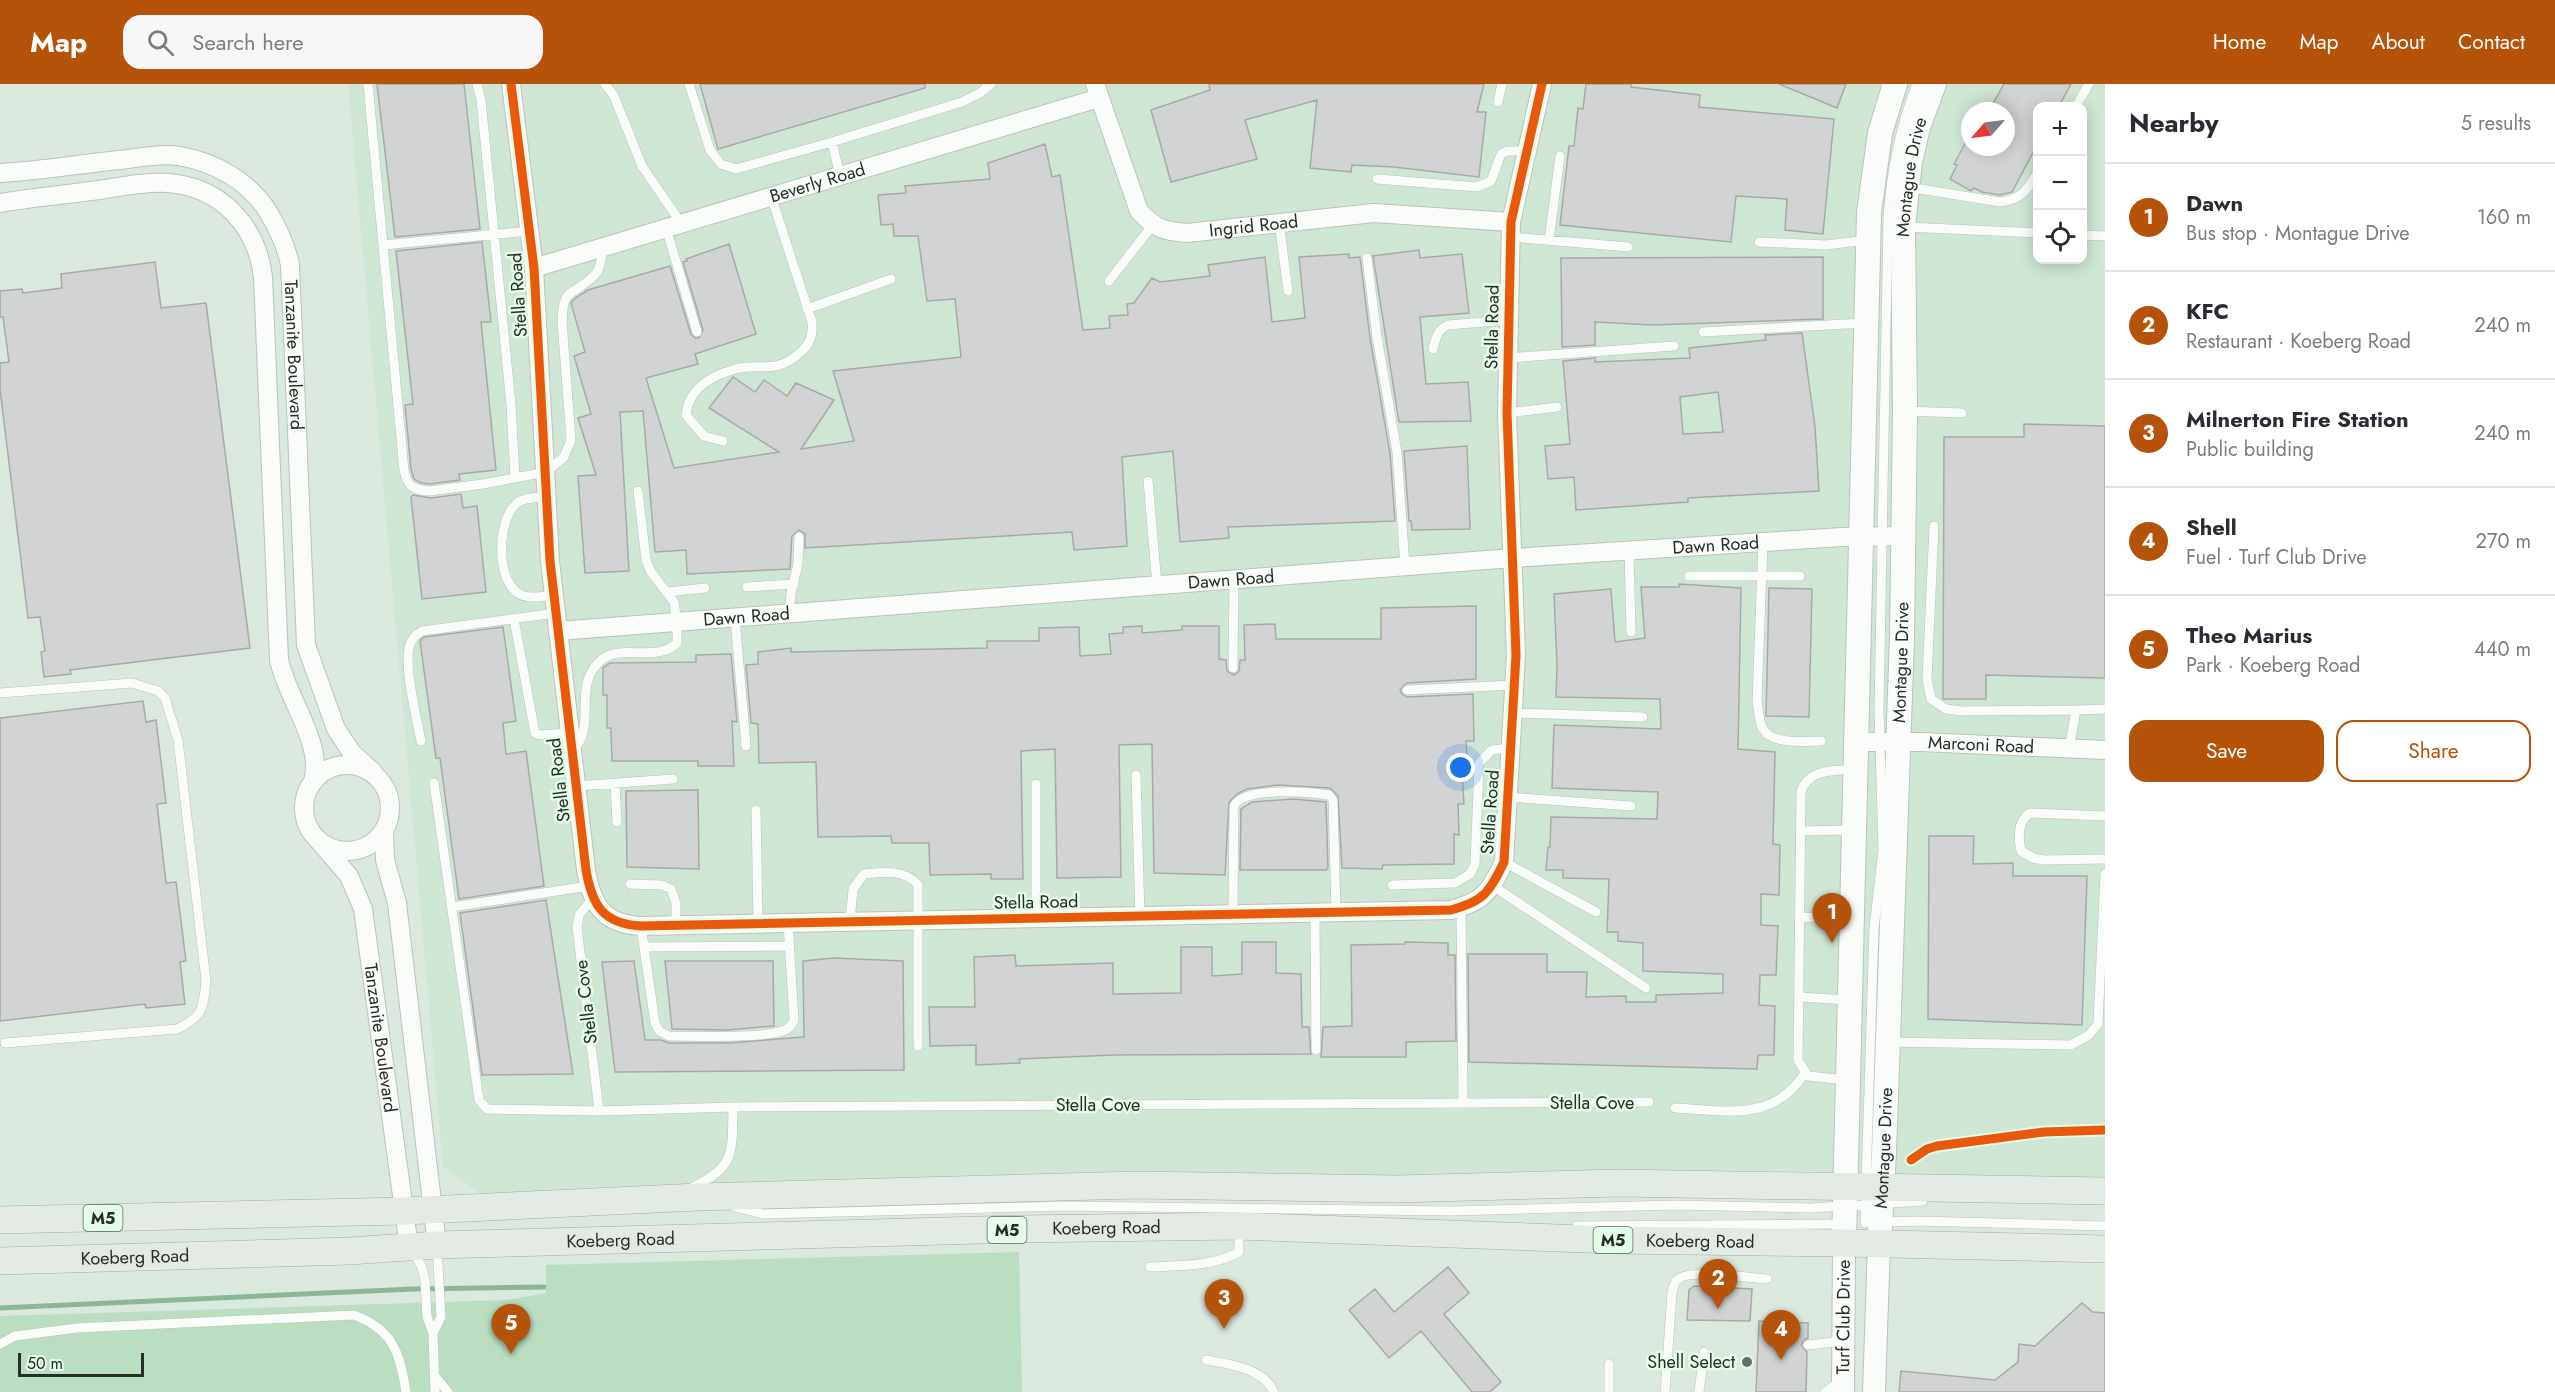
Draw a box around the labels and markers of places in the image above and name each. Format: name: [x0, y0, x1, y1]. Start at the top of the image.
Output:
pin: 1: [1812, 894, 1852, 943]
pin: 2: [1698, 1260, 1738, 1309]
pin: 3: [1204, 1280, 1244, 1329]
pin: 5: [492, 1304, 530, 1354]
pin: 4: [1762, 1310, 1800, 1360]
place label: Shell Select: [1647, 1349, 1736, 1375]
marker: Shell Select: [1740, 1355, 1754, 1369]

